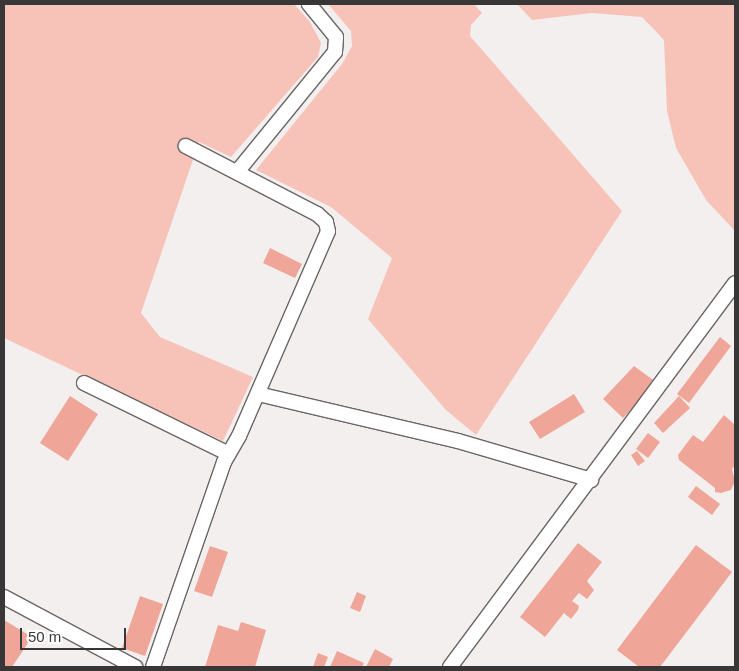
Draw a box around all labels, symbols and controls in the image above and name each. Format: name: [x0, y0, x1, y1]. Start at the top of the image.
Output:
scale bar: [22, 618, 129, 650]
text: 50 m: [28, 628, 61, 645]

